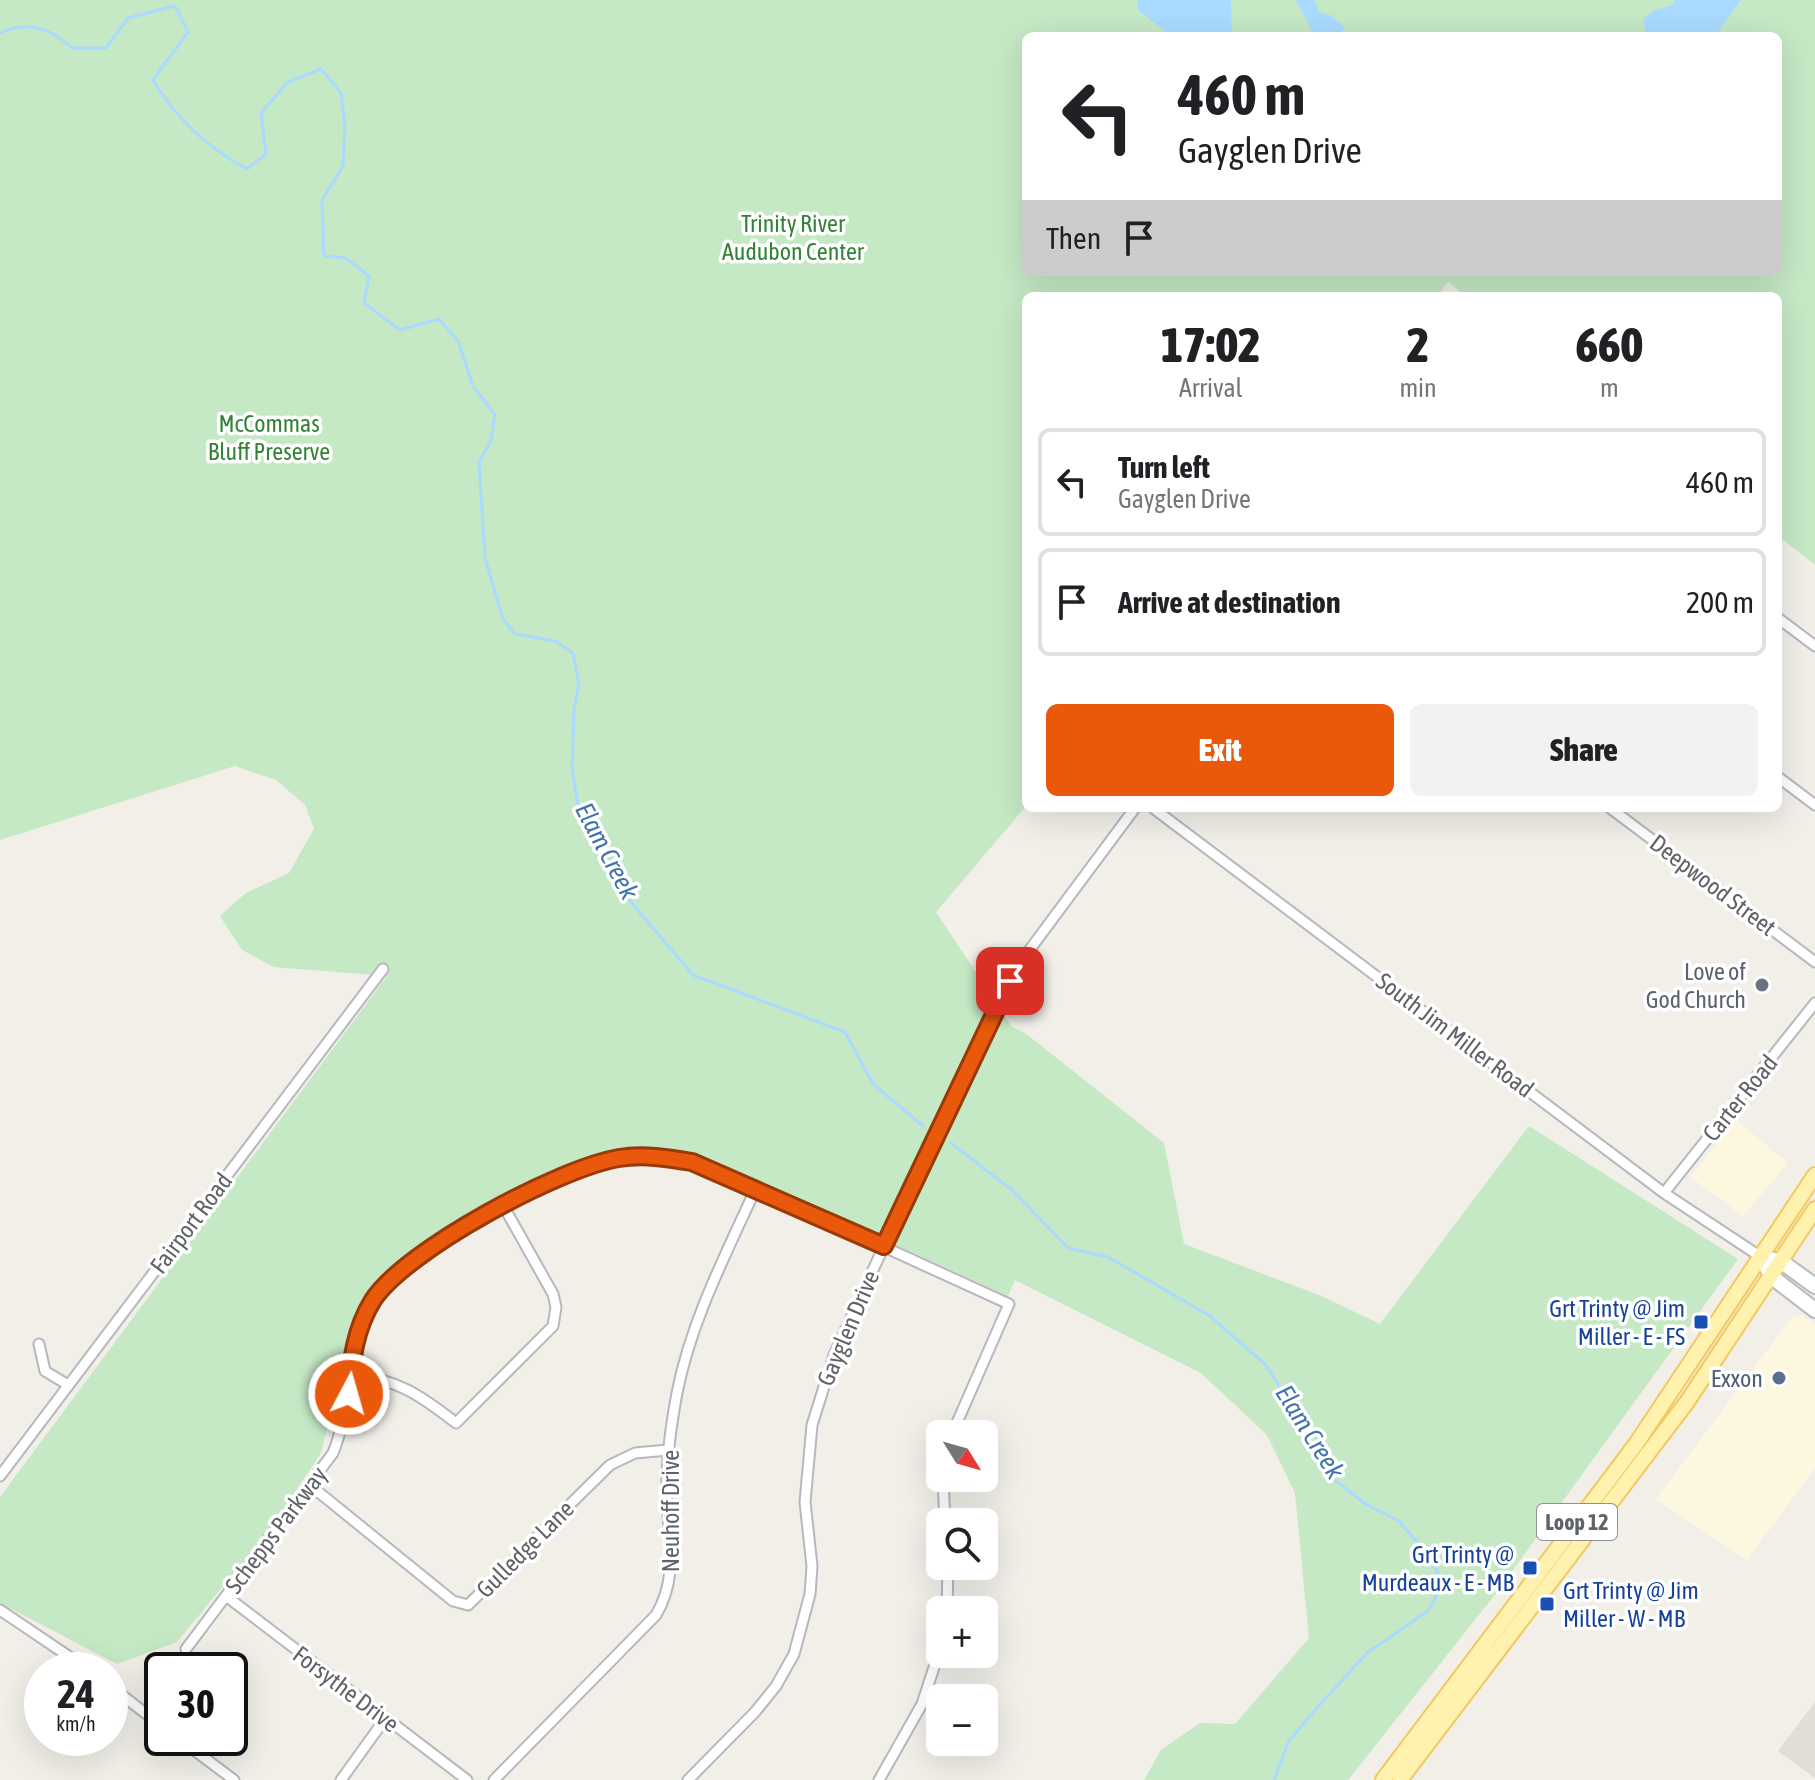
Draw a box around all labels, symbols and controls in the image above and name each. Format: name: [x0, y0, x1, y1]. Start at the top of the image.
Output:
text: 460 m: [1178, 63, 1305, 127]
icon: left: [1046, 64, 1150, 168]
text: Gayglen Drive: [1178, 129, 1362, 171]
park label: Trinity River Audubon Center: [722, 210, 865, 265]
icon: arrive: [1117, 216, 1161, 260]
text: Then: [1046, 221, 1101, 255]
text: 17:02: [1161, 317, 1261, 372]
text: 2: [1407, 317, 1429, 372]
text: 660: [1576, 317, 1643, 372]
text: Arrival: [1179, 373, 1242, 403]
text: min: [1399, 373, 1437, 403]
text: m: [1600, 373, 1619, 403]
park label: McCommas Bluff Preserve: [208, 410, 330, 465]
text: Turn left: [1118, 450, 1210, 484]
icon: left: [1050, 460, 1094, 504]
text: 460 m: [1686, 465, 1754, 499]
text: Gayglen Drive: [1118, 484, 1251, 514]
icon: arrive: [1050, 580, 1094, 624]
text: Arrive at destination: [1118, 585, 1340, 619]
text: 200 m: [1686, 585, 1754, 619]
button: Exit: [1046, 704, 1394, 796]
button: Share: [1410, 704, 1758, 796]
water label: Elam Creek: [569, 798, 645, 905]
street label: Deepwood Street: [1645, 829, 1781, 941]
pin: [976, 947, 1044, 1015]
place label: Love of God Church: [1646, 958, 1746, 1013]
icon: arrive: [988, 959, 1032, 1003]
street label: South Jim Miller Road: [1371, 967, 1539, 1103]
marker: Love of God Church: [1753, 976, 1771, 994]
street label: Carter Road: [1697, 1050, 1783, 1146]
street label: Fairport Road: [145, 1168, 237, 1278]
street label: Gayglen Drive: [812, 1266, 884, 1390]
place label: Grt Trinty @ Jim Miller - E - FS: [1549, 1295, 1685, 1350]
marker: Grt Trinty @ Jim Miller - E - FS: [1692, 1313, 1710, 1331]
position arrow: [307, 1352, 391, 1436]
place label: Exxon: [1711, 1365, 1763, 1392]
marker: Exxon: [1770, 1369, 1788, 1387]
water label: Elam Creek: [1269, 1379, 1351, 1485]
north arrow: [926, 1420, 998, 1492]
map controls: [926, 1420, 998, 1756]
street label: Neuhoff Drive: [657, 1450, 684, 1572]
street label: Schepps Parkway: [220, 1461, 332, 1599]
street label: Gulledge Lane: [471, 1495, 579, 1603]
road number: Loop 12: [1537, 1504, 1617, 1540]
button: search: [926, 1508, 998, 1580]
place label: Grt Trinty @ Murdeaux - E - MB: [1362, 1541, 1515, 1596]
marker: Grt Trinty @ Murdeaux - E - MB: [1521, 1559, 1539, 1577]
place label: Grt Trinty @ Jim Miller - W - MB: [1563, 1577, 1699, 1632]
marker: Grt Trinty @ Jim Miller - W - MB: [1538, 1595, 1556, 1613]
button: +: [926, 1596, 998, 1668]
street label: Forsythe Drive: [288, 1641, 404, 1737]
speed limit sign: 30: [144, 1652, 248, 1756]
text: 24: [57, 1671, 95, 1716]
button: −: [926, 1684, 998, 1756]
text: km/h: [56, 1712, 96, 1735]

